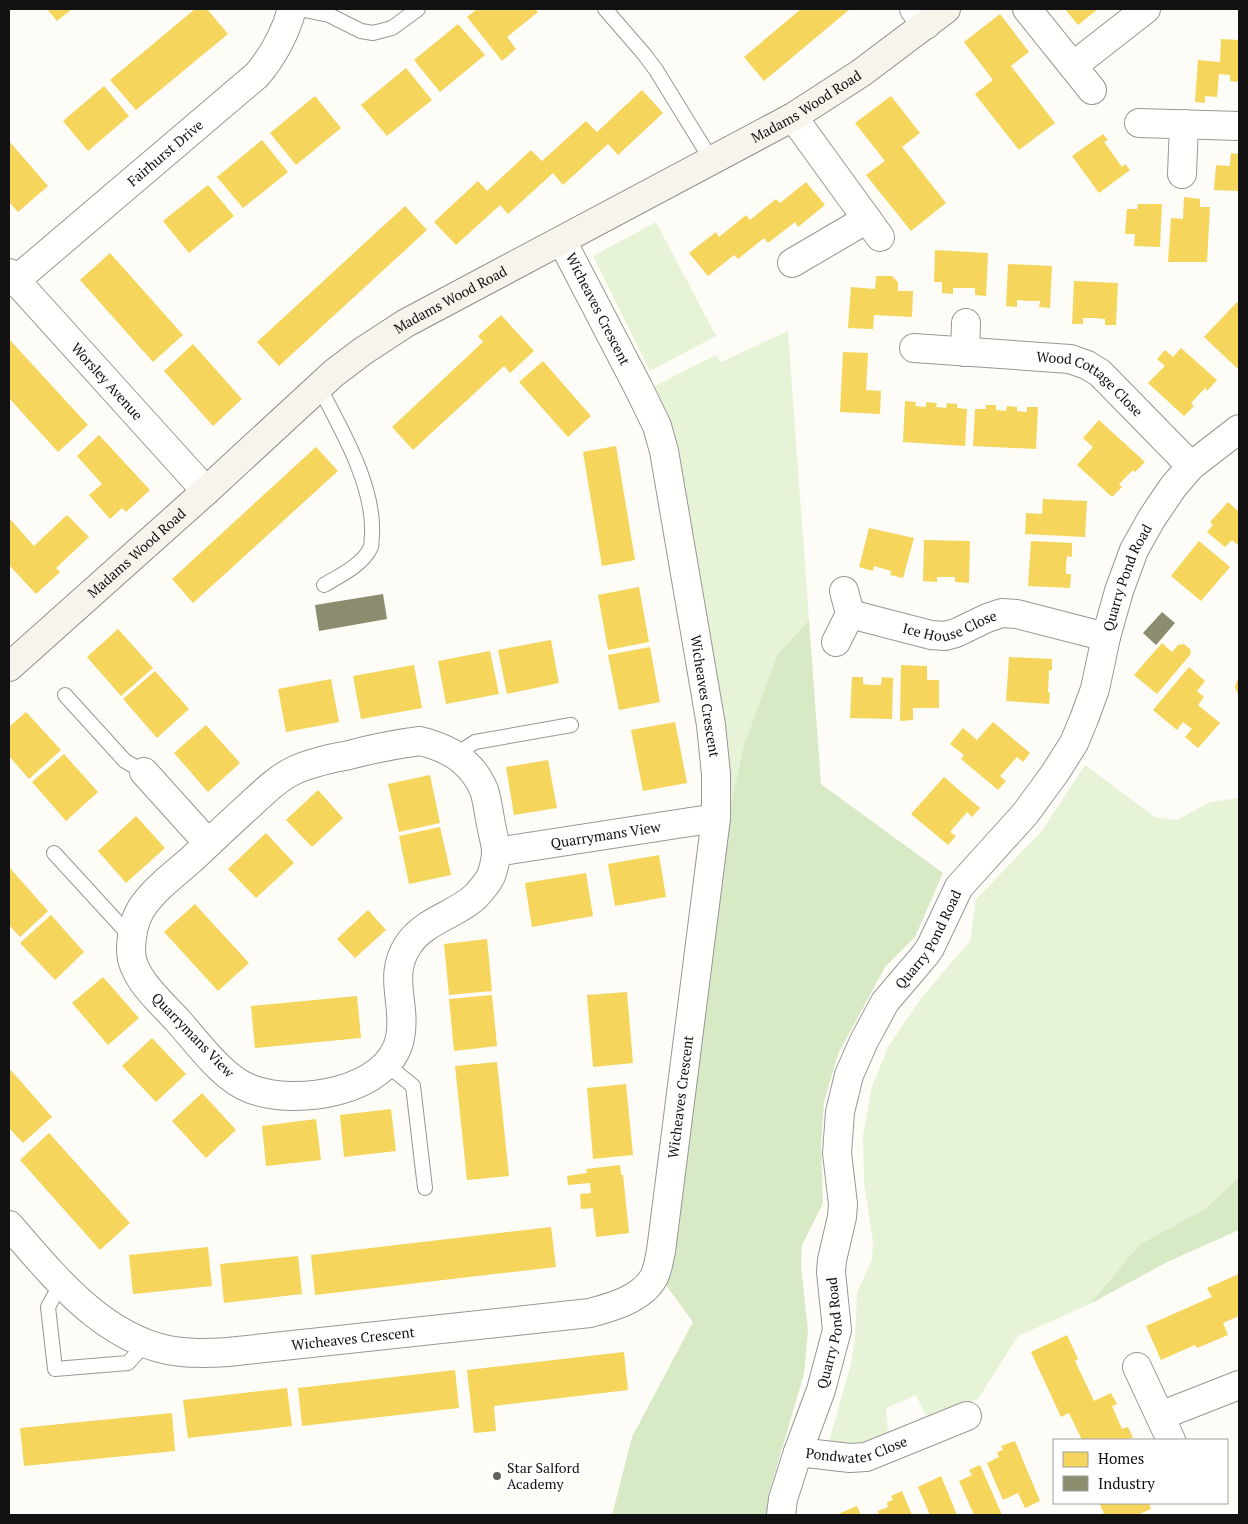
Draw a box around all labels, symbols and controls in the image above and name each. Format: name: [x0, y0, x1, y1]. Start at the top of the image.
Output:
street label: Madams Wood Road: [747, 65, 865, 147]
street label: Fairhurst Drive: [123, 115, 207, 190]
street label: Wicheaves Crescent: [562, 249, 635, 369]
street label: Madams Wood Road: [390, 261, 510, 338]
street label: Worsley Avenue: [67, 338, 147, 424]
street label: Wood Cottage Close: [1036, 347, 1147, 420]
street label: Madams Wood Road: [83, 504, 190, 602]
street label: Quarry Pond Road: [1098, 520, 1156, 633]
street label: Ice House Close: [901, 605, 999, 646]
street label: Wicheaves Crescent: [686, 633, 725, 759]
street label: Quarrymans View: [549, 817, 663, 852]
street label: Quarry Pond Road: [890, 886, 965, 993]
street label: Quarrymans View: [148, 988, 239, 1082]
street label: Wicheaves Crescent: [663, 1033, 697, 1160]
street label: Quarry Pond Road: [812, 1276, 846, 1391]
street label: Wicheaves Crescent: [290, 1322, 416, 1354]
street label: Pondwater Close: [805, 1431, 910, 1467]
legend: [1053, 1439, 1228, 1504]
text: Homes: [1098, 1448, 1144, 1468]
place label: Star Salford Academy: [507, 1458, 580, 1493]
marker: Star Salford Academy: [491, 1470, 503, 1482]
text: Industry: [1098, 1473, 1155, 1493]

